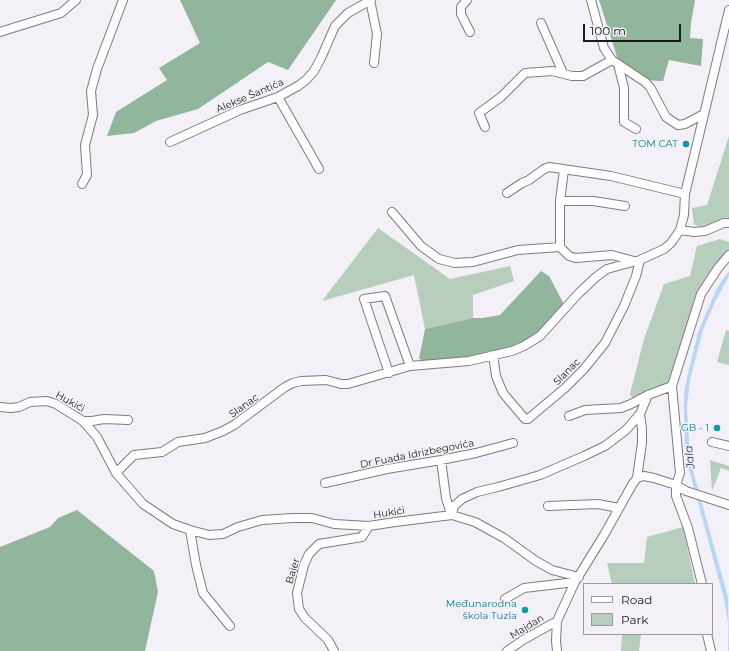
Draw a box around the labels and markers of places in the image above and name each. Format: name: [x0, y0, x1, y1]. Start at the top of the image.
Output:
place label: TOM CAT: [632, 138, 678, 150]
marker: TOM CAT: [681, 139, 691, 149]
place label: GB - 1: [681, 422, 709, 434]
marker: GB - 1: [712, 423, 722, 433]
place label: Međunarodna škola Tuzla: [446, 598, 517, 622]
marker: Međunarodna škola Tuzla: [520, 605, 530, 615]

